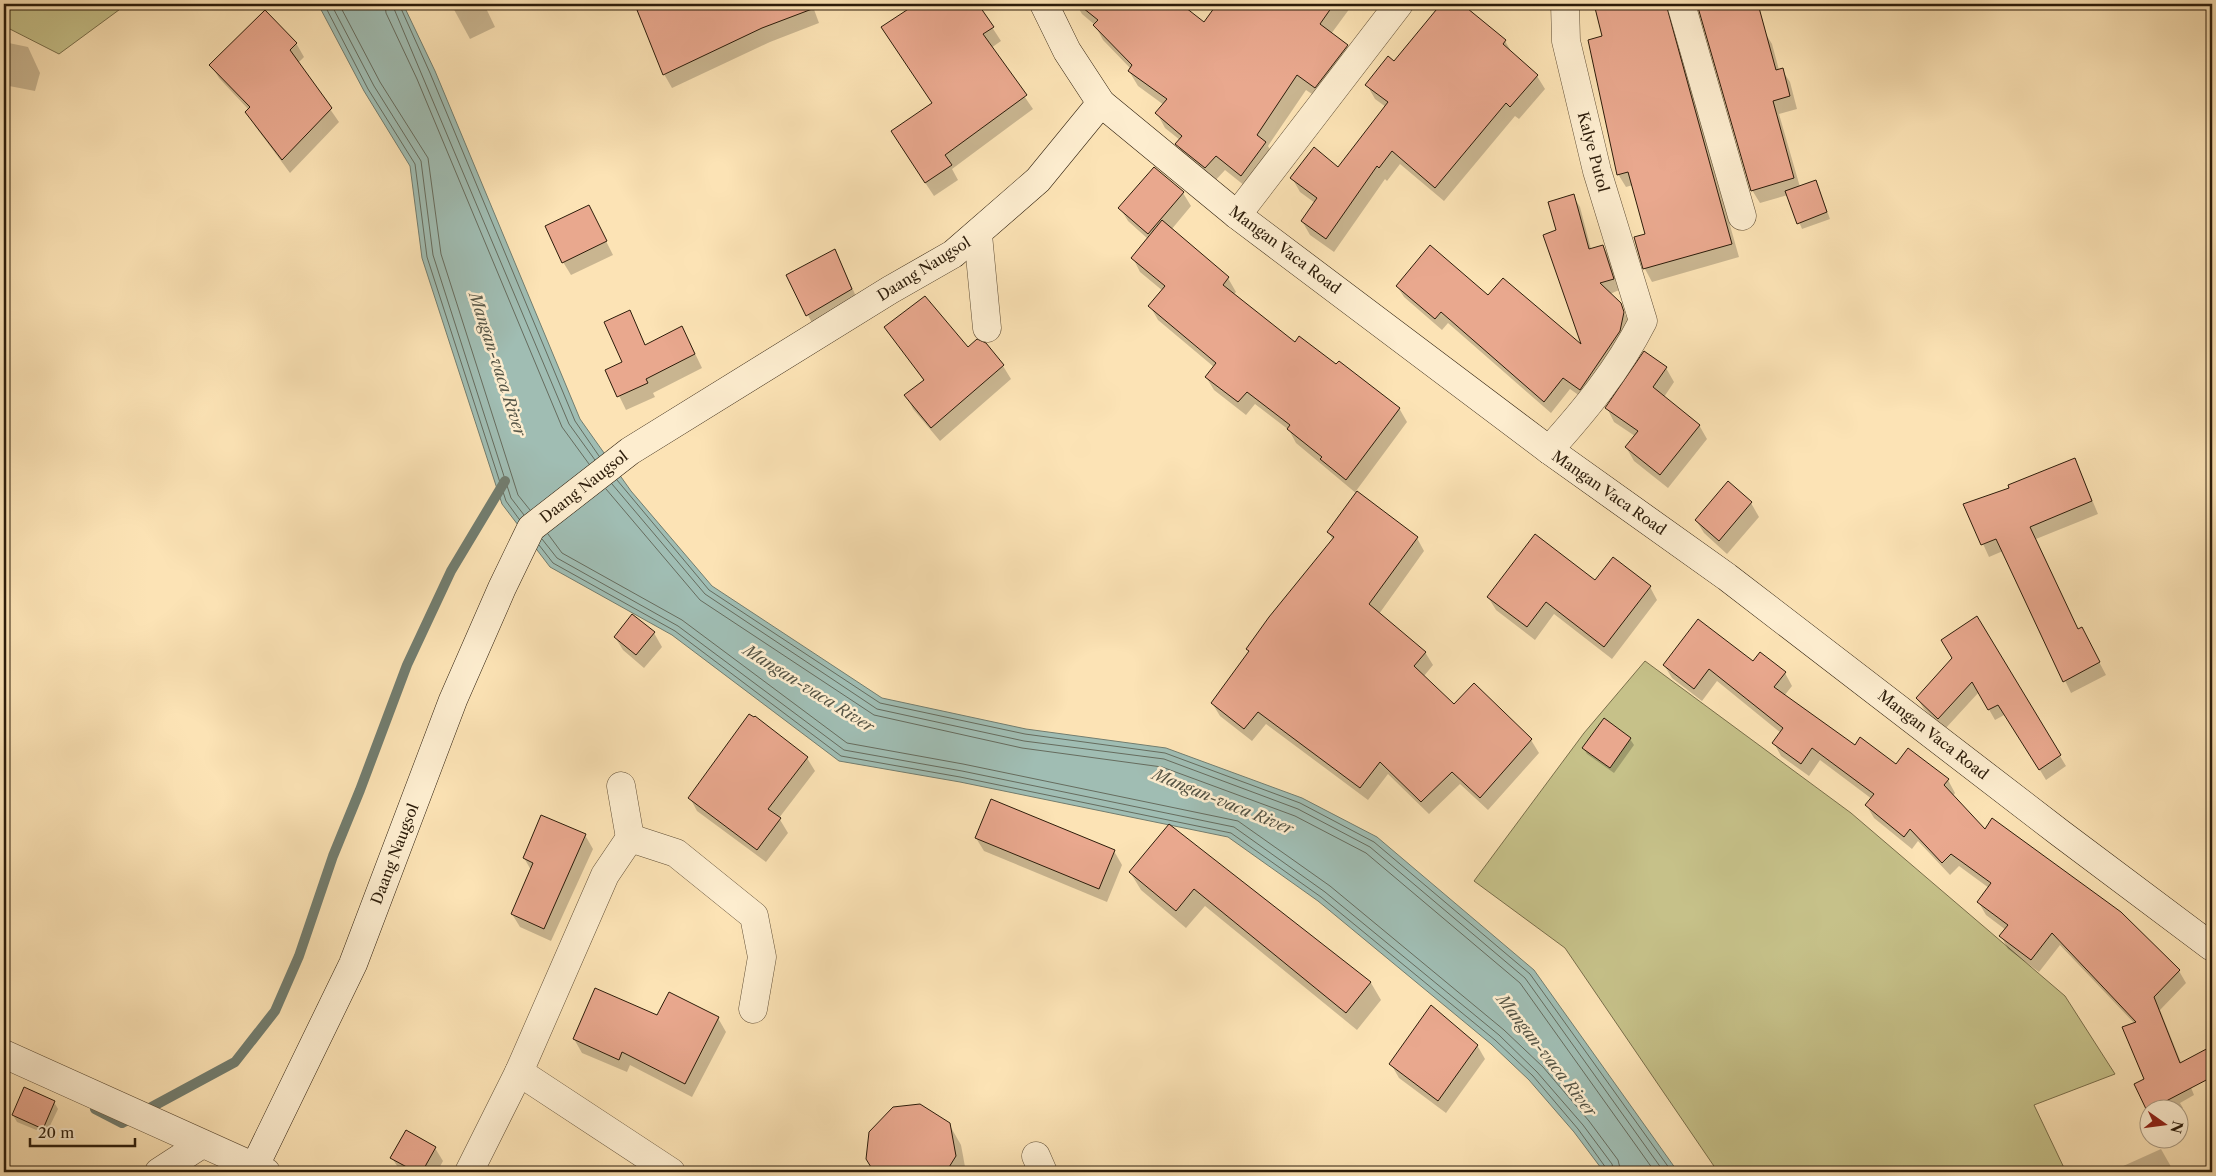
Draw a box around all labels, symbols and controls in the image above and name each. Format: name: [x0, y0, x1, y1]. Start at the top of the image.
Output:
street label: Kalye Putol: [1574, 110, 1613, 195]
street label: Mangan Vaca Road: [1226, 201, 1345, 298]
street label: Daang Naugsol: [874, 232, 974, 305]
water label: Mangan-vaca River: [465, 288, 531, 440]
street label: Daang Naugsol: [536, 446, 632, 527]
street label: Mangan Vaca Road: [1549, 446, 1670, 539]
water label: Mangan-vaca River: [738, 639, 879, 737]
street label: Mangan Vaca Road: [1874, 686, 1992, 784]
water label: Mangan-vaca River: [1148, 763, 1298, 839]
street label: Daang Naugsol: [367, 800, 423, 907]
water label: Mangan-vaca River: [1492, 988, 1602, 1122]
north arrow: [2138, 1098, 2188, 1148]
scale bar: [30, 1116, 135, 1148]
text: N: [2166, 1119, 2187, 1135]
text: 20 m: [38, 1123, 74, 1142]

